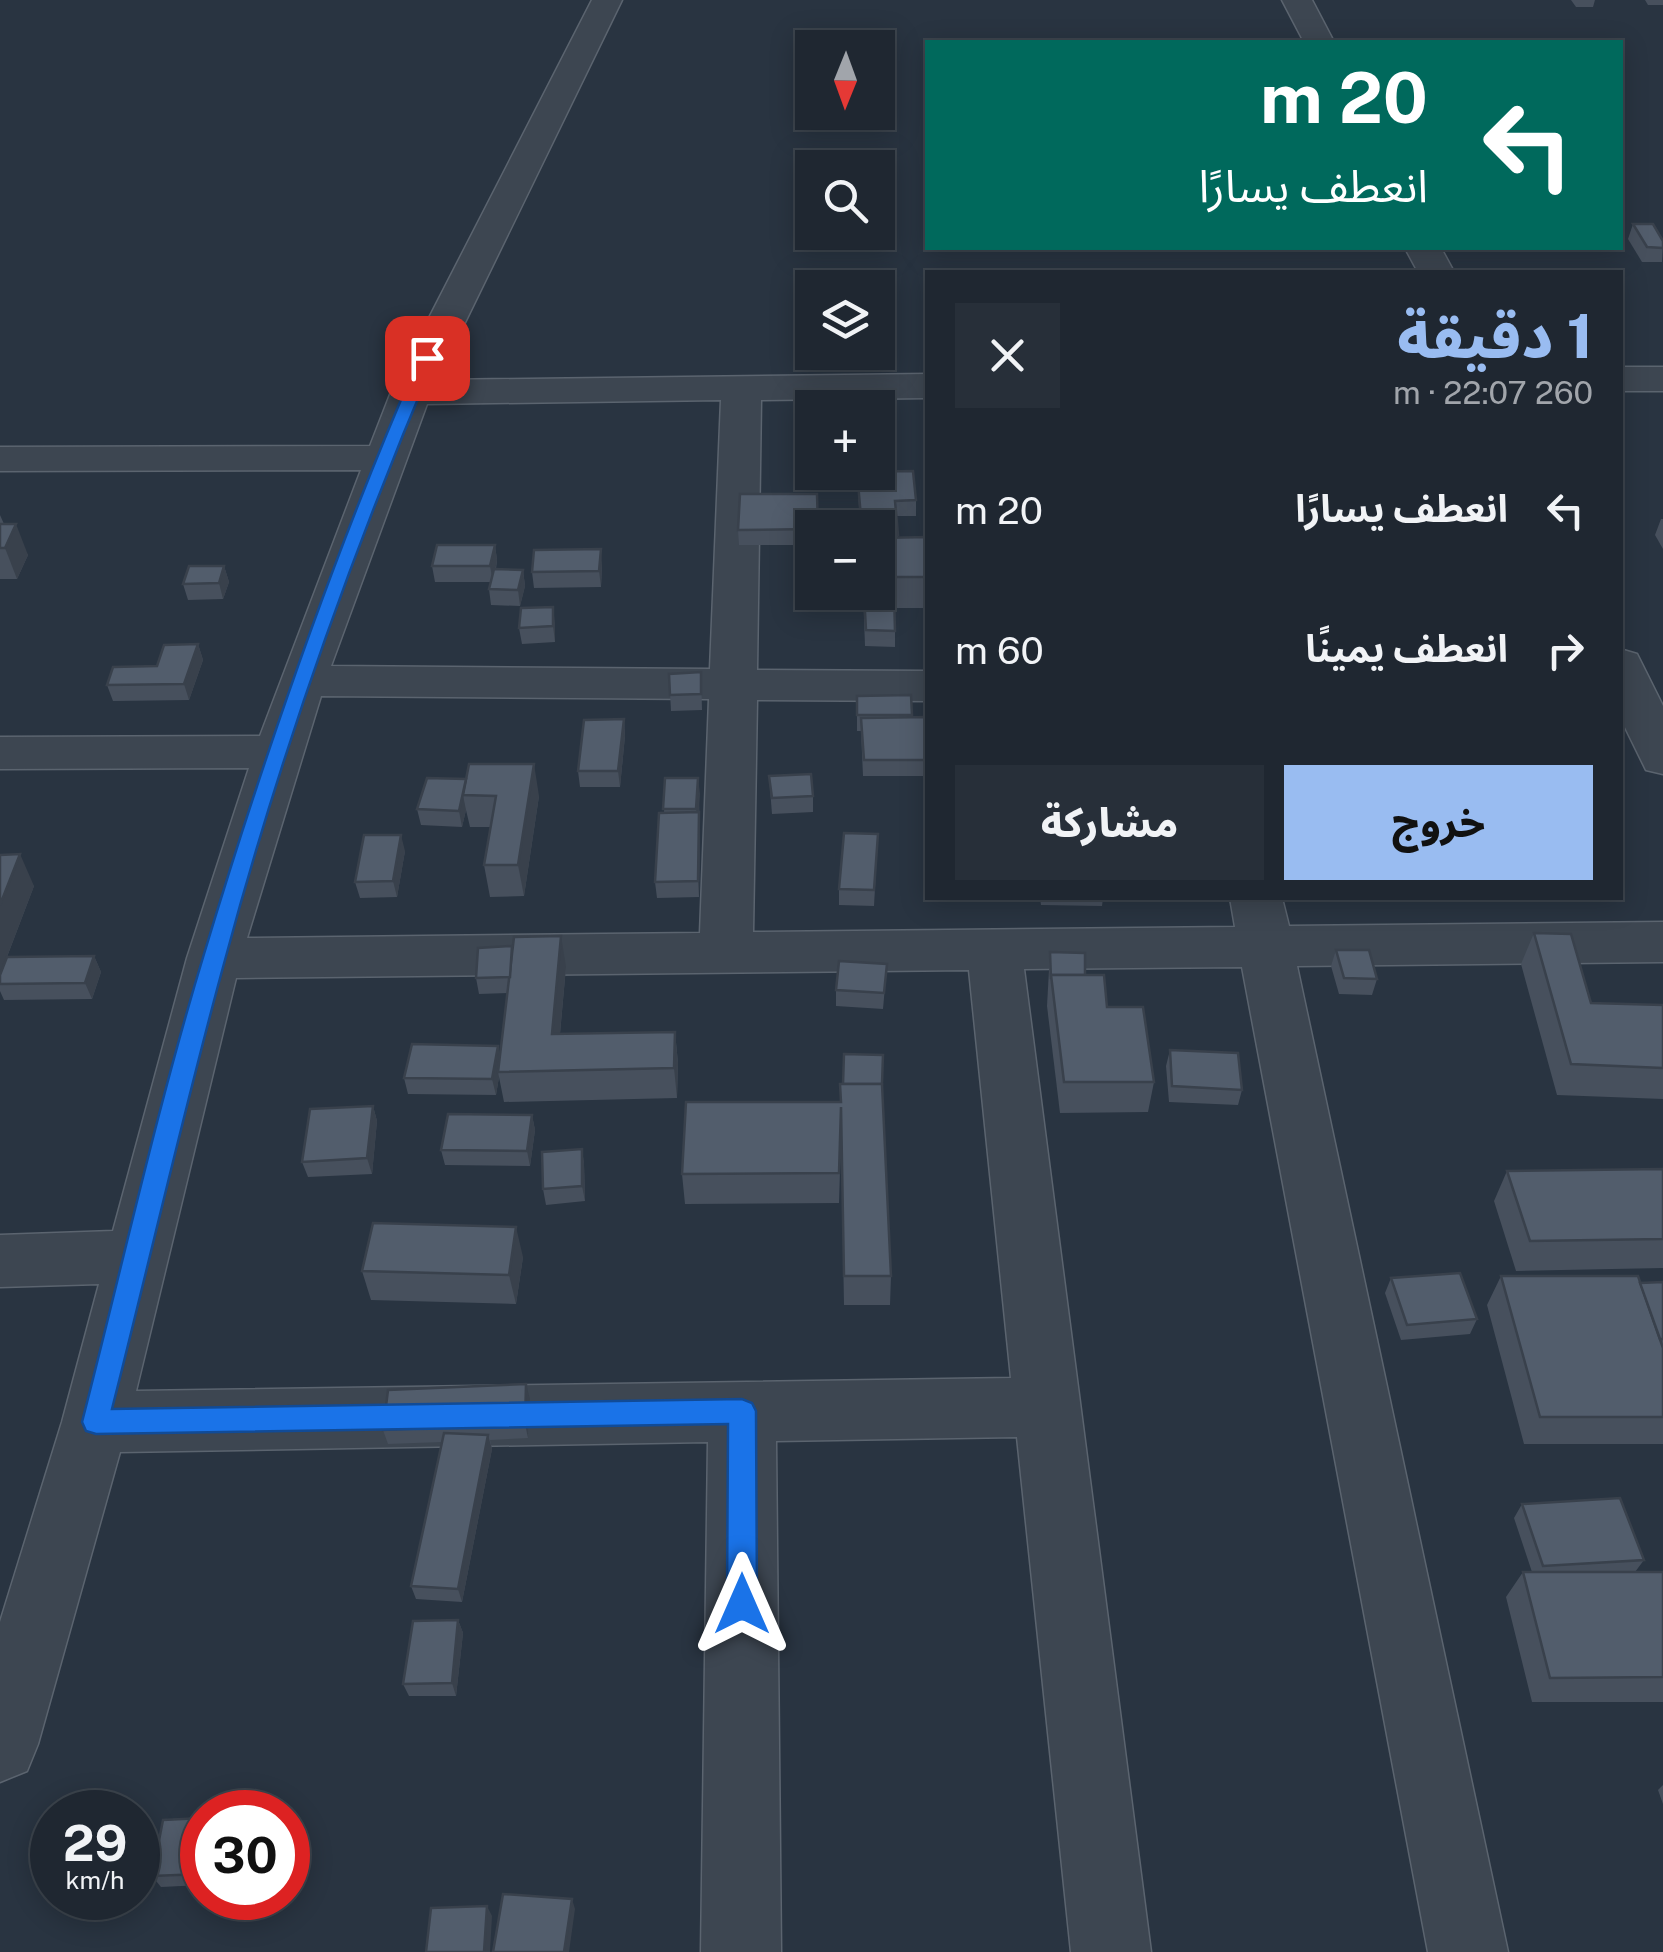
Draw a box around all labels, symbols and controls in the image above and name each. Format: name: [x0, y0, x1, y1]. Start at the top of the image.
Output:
north arrow: [795, 30, 895, 130]
map controls: [795, 30, 895, 610]
text: 20 m: [1260, 56, 1428, 139]
icon: left: [1463, 80, 1593, 210]
button: search: [795, 150, 895, 250]
text: انعطف يسارًا: [1199, 159, 1428, 212]
button: layers: [795, 270, 895, 370]
text: 1 دقيقة: [1397, 301, 1593, 372]
button: close: [955, 303, 1060, 408]
pin: [385, 316, 470, 401]
icon: arrive: [400, 331, 455, 386]
text: 260 m · 22:07: [1393, 374, 1593, 411]
button: +: [795, 390, 895, 490]
icon: left: [1538, 483, 1593, 538]
text: انعطف يسارًا: [1295, 486, 1508, 531]
text: 20 m: [955, 488, 1043, 533]
button: −: [795, 510, 895, 610]
icon: right: [1538, 623, 1593, 678]
text: انعطف يمينًا: [1305, 626, 1508, 671]
text: 60 m: [955, 628, 1044, 673]
button: مشاركة: [955, 765, 1264, 880]
button: خروج: [1284, 765, 1593, 880]
position arrow: [690, 1552, 794, 1656]
speed limit sign: 30: [180, 1790, 310, 1920]
text: 29: [63, 1813, 127, 1872]
text: km/h: [66, 1865, 124, 1895]

